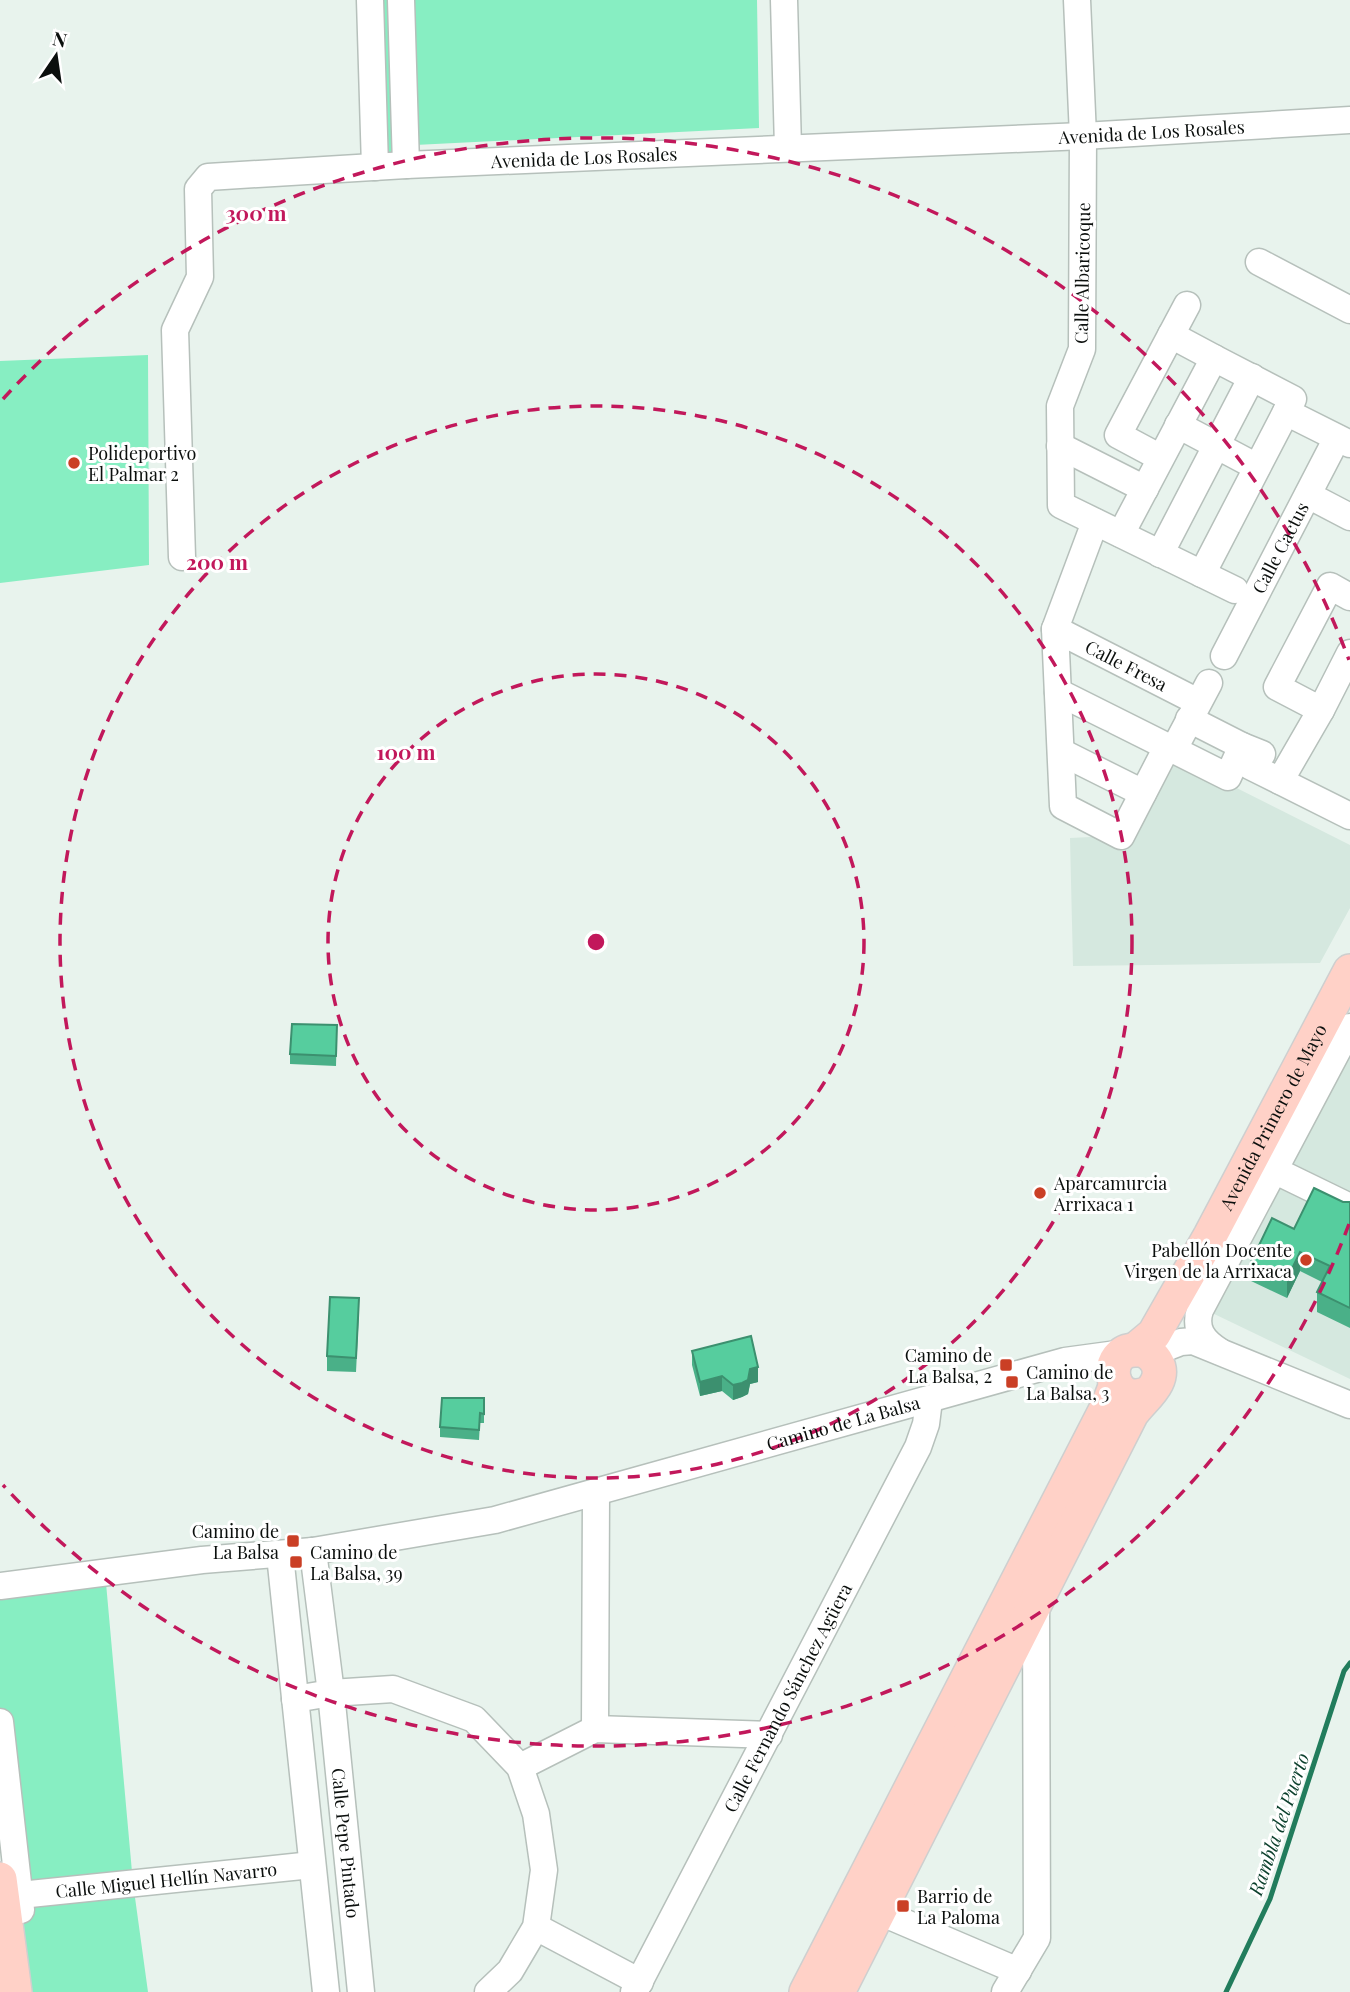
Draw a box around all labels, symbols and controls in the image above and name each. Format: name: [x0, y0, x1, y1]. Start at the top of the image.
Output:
north arrow: [21, 21, 91, 91]
text: N: [50, 24, 70, 53]
street label: Avenida de Los Rosales: [1057, 114, 1245, 149]
street label: Avenida de Los Rosales: [489, 141, 678, 173]
text: 300 m: [225, 198, 287, 226]
street label: Calle Albaricoque: [1069, 202, 1095, 344]
place label: Polideportivo El Palmar 2: [88, 441, 197, 486]
marker: Polideportivo El Palmar 2: [66, 455, 82, 471]
street label: Calle Cactus: [1246, 498, 1314, 598]
text: 200 m: [186, 547, 248, 575]
street label: Calle Fresa: [1081, 634, 1171, 696]
text: 100 m: [376, 737, 436, 765]
centre of rings: [584, 930, 608, 954]
street label: Avenida Primero de Mayo: [1213, 1020, 1332, 1215]
place label: Aparcamurcia Arrixaca 1: [1053, 1171, 1167, 1216]
marker: Aparcamurcia Arrixaca 1: [1032, 1185, 1048, 1201]
place label: Pabellón Docente Virgen de la Arrixaca: [1123, 1238, 1292, 1283]
marker: Pabellón Docente Virgen de la Arrixaca: [1298, 1252, 1314, 1268]
place label: Camino de La Balsa, 2: [905, 1343, 992, 1388]
marker: Camino de La Balsa, 2: [998, 1357, 1014, 1373]
place label: Camino de La Balsa, 3: [1026, 1360, 1113, 1405]
marker: Camino de La Balsa, 3: [1004, 1374, 1020, 1390]
street label: Camino de La Balsa: [764, 1390, 922, 1456]
place label: Camino de La Balsa: [192, 1519, 279, 1564]
marker: Camino de La Balsa: [285, 1533, 301, 1549]
place label: Camino de La Balsa, 39: [310, 1540, 403, 1585]
marker: Camino de La Balsa, 39: [288, 1554, 304, 1570]
street label: Calle Fernando Sánchez Agüera: [718, 1579, 857, 1816]
water label: Rambla del Puerto: [1241, 1749, 1315, 1900]
street label: Calle Pepe Pintado: [327, 1767, 366, 1919]
street label: Calle Miguel Hellín Navarro: [54, 1857, 278, 1903]
place label: Barrio de La Paloma: [917, 1884, 1000, 1929]
marker: Barrio de La Paloma: [895, 1898, 911, 1914]

